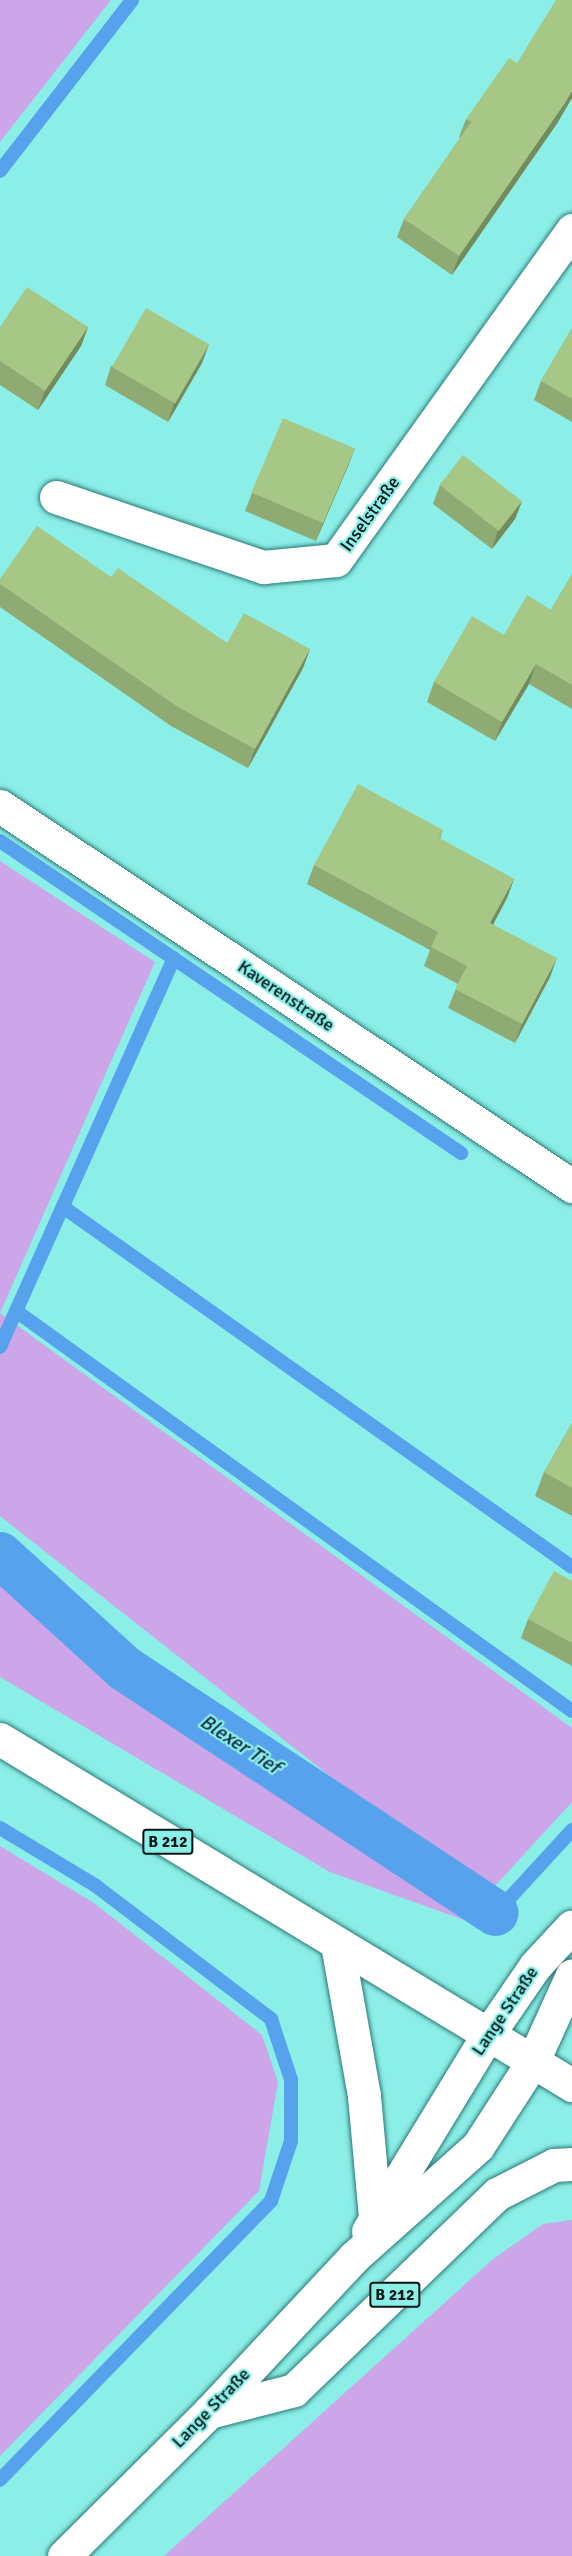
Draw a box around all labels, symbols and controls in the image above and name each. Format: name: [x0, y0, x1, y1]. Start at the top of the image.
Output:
street label: Inselstraße: [336, 472, 404, 556]
street label: Kaverenstraße: [234, 956, 338, 1036]
water label: Blexer Tief: [196, 1709, 284, 1779]
road number: B 212: [141, 1829, 195, 1855]
street label: Lange Straße: [467, 1962, 543, 2060]
road number: B 212: [368, 2282, 422, 2308]
street label: Lange Straße: [168, 2364, 254, 2452]

